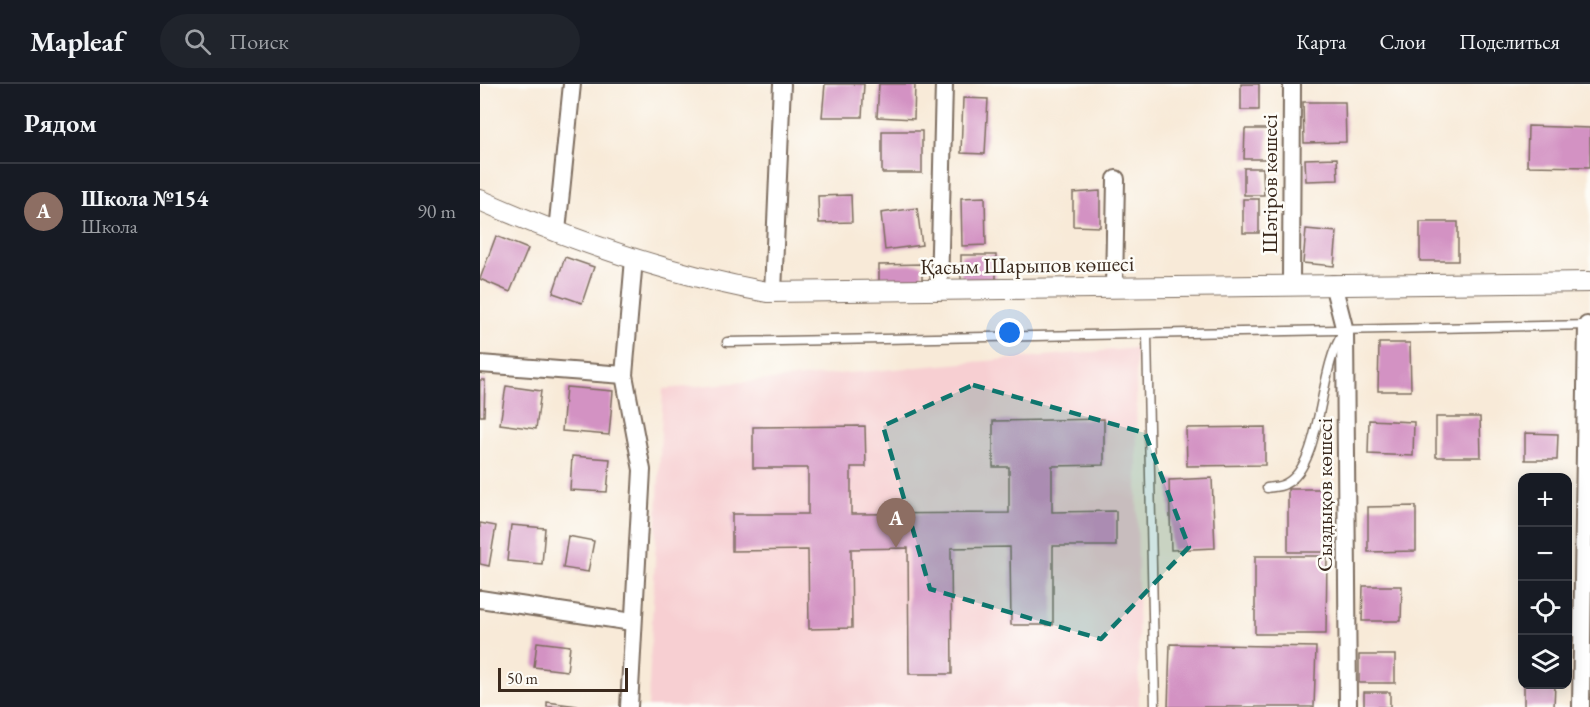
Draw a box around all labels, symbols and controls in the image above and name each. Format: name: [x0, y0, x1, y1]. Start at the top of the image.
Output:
search box: [160, 14, 580, 68]
text: Mapleaf: [30, 23, 124, 59]
icon: search: [181, 25, 214, 58]
text: Поиск: [229, 27, 289, 56]
text: Карта: [1296, 28, 1346, 55]
text: Слои: [1379, 28, 1426, 55]
text: Поделиться: [1459, 28, 1560, 55]
text: Рядом: [24, 106, 97, 140]
street label: Шәгіров көшесі: [1255, 114, 1284, 254]
text: Школа №154: [81, 184, 208, 213]
text: A: [36, 198, 51, 224]
text: 90 m: [417, 198, 456, 224]
text: Школа: [81, 213, 138, 239]
street label: Қасым Шарыпов көшесі: [920, 249, 1134, 281]
your location: [995, 318, 1024, 347]
street label: Сыздықов көшесі: [1310, 418, 1339, 572]
map controls: [1518, 473, 1572, 689]
button: +: [1518, 473, 1572, 527]
pin: A: [876, 498, 916, 548]
button: −: [1518, 527, 1572, 581]
button: locate: [1518, 581, 1572, 635]
button: layers: [1518, 635, 1572, 689]
scale bar: [498, 665, 628, 692]
text: 50 m: [507, 668, 538, 689]

